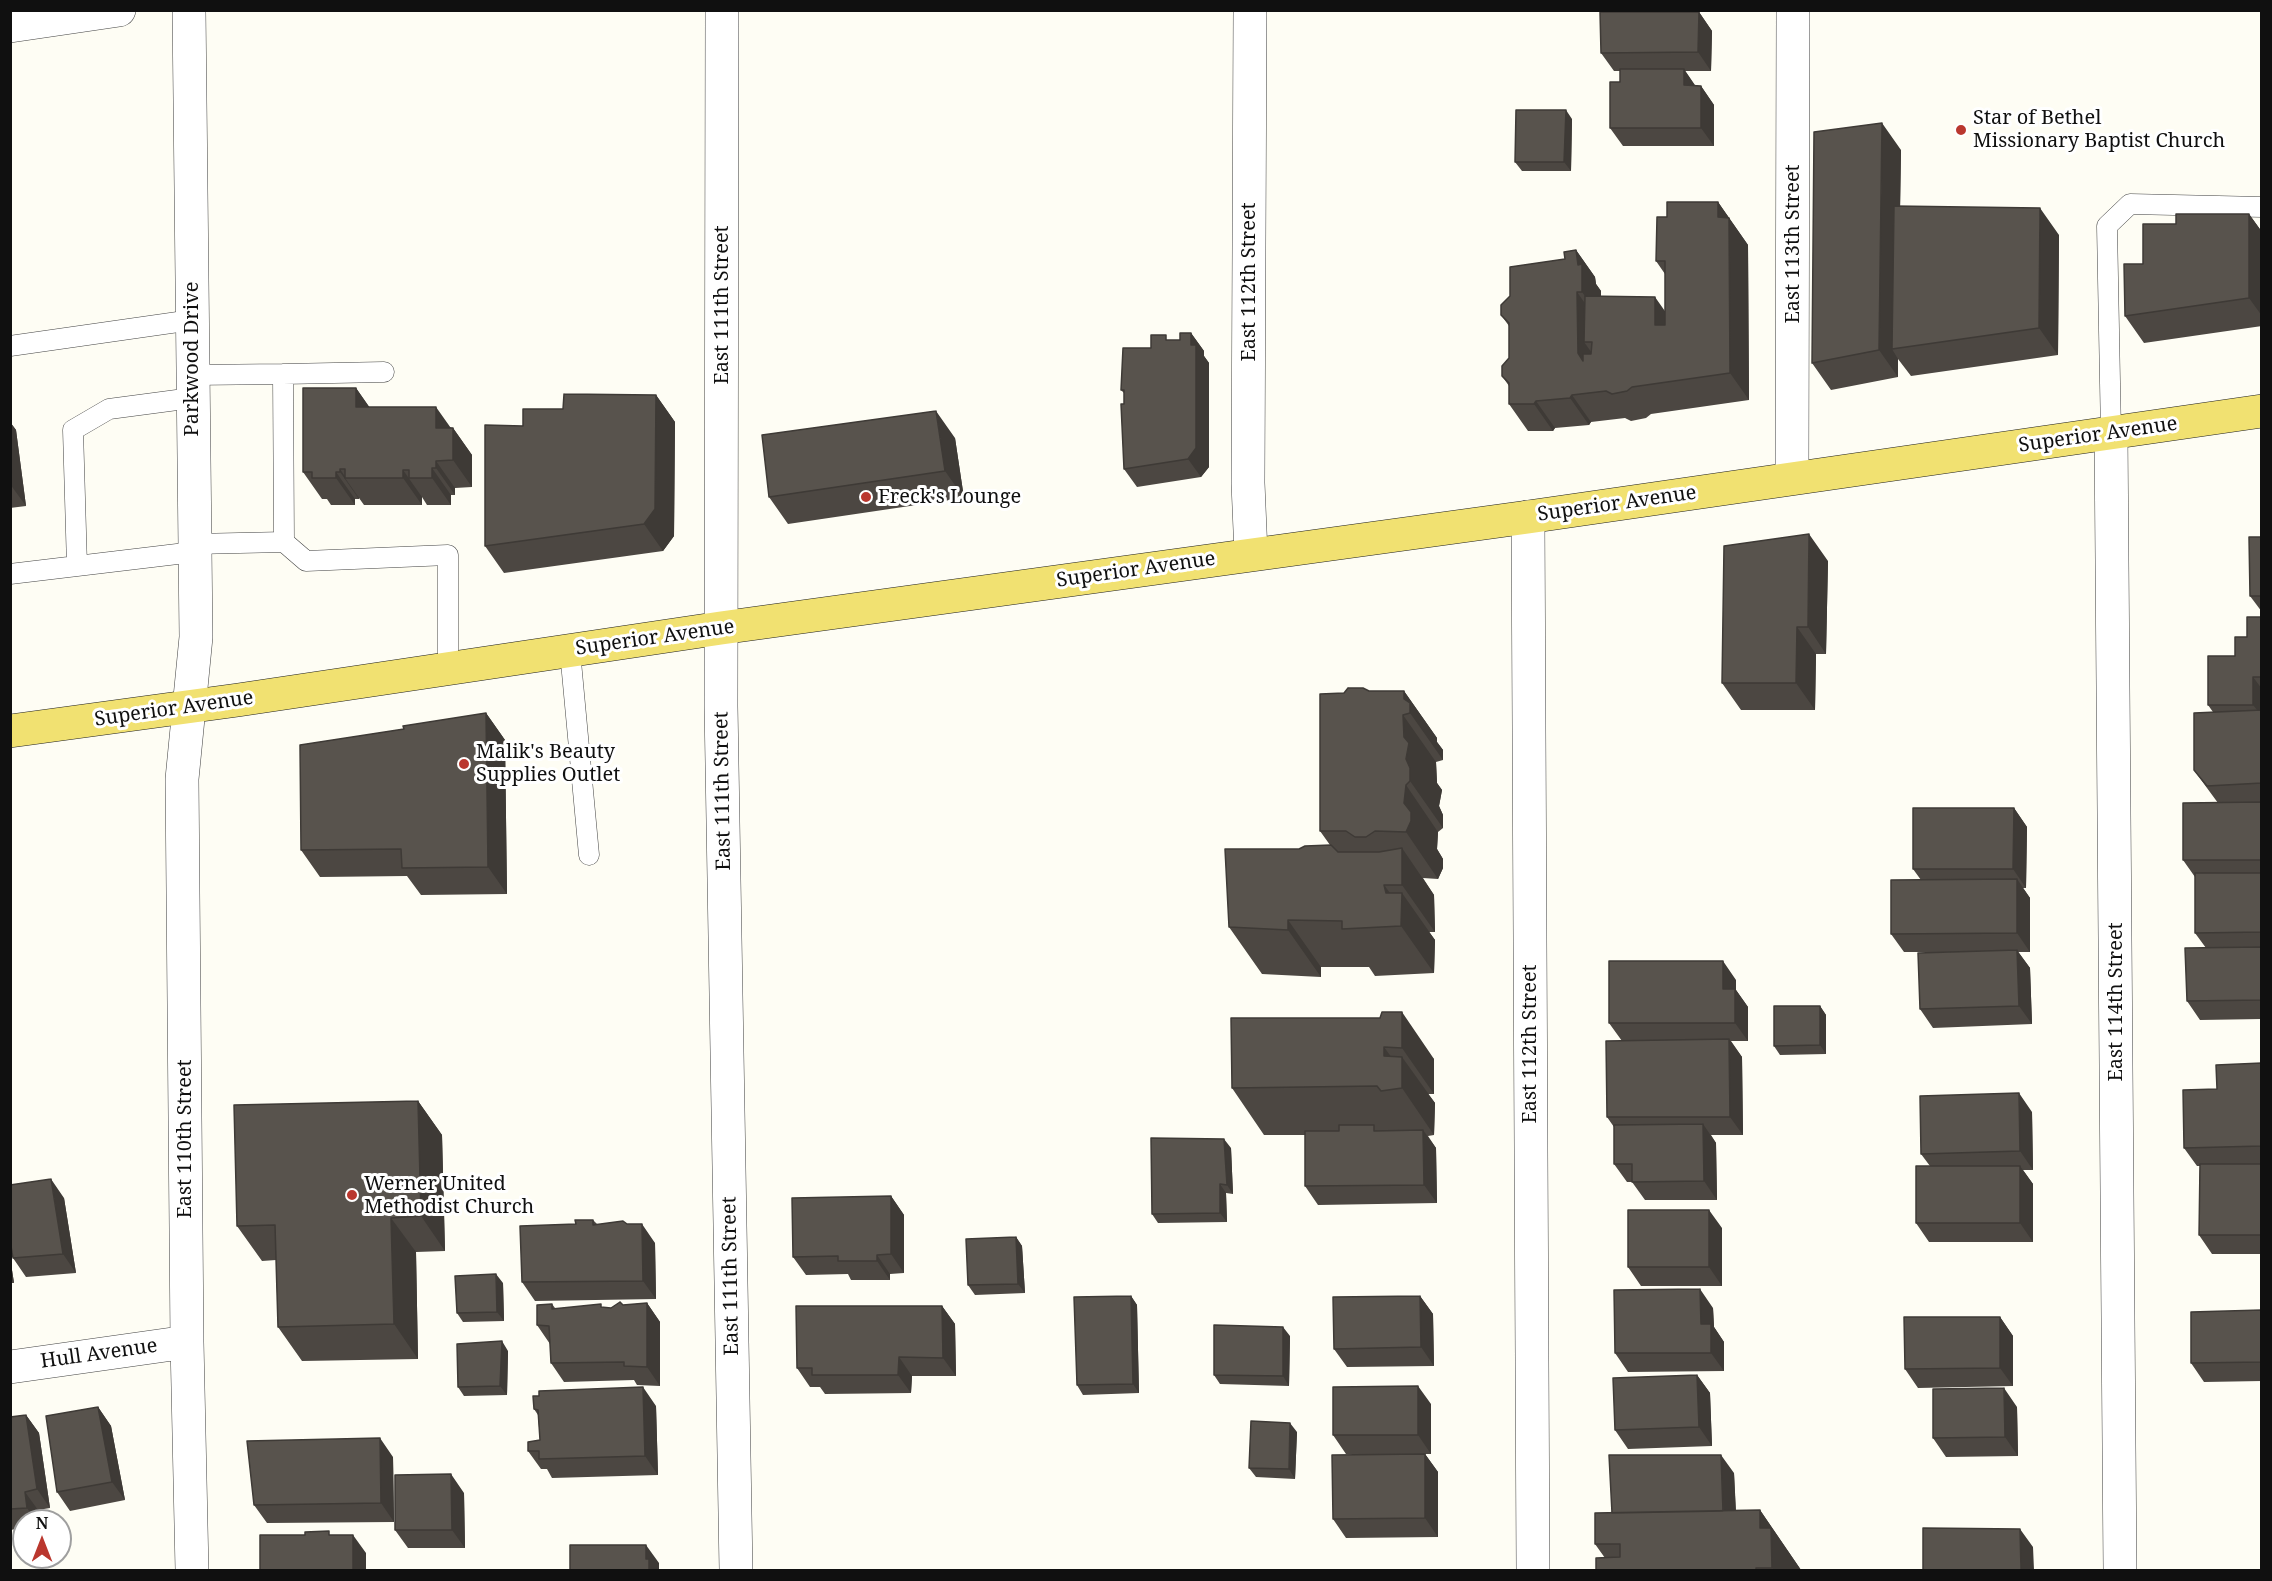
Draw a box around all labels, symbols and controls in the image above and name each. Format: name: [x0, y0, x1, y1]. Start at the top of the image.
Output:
place label: Star of Bethel Missionary Baptist Church: [1973, 106, 2225, 153]
marker: Star of Bethel Missionary Baptist Church: [1954, 123, 1968, 137]
street label: East 113th Street: [1781, 164, 1805, 324]
street label: East 112th Street: [1237, 202, 1261, 362]
street label: East 111th Street: [710, 225, 734, 385]
street label: Parkwood Drive: [180, 282, 204, 436]
street label: Superior Avenue: [2017, 412, 2179, 458]
street label: Superior Avenue: [1536, 481, 1698, 527]
place label: Freck's Lounge: [878, 485, 1021, 509]
marker: Freck's Lounge: [859, 490, 873, 504]
street label: Superior Avenue: [1055, 547, 1217, 593]
street label: Superior Avenue: [574, 615, 736, 661]
street label: Superior Avenue: [93, 686, 255, 732]
street label: East 111th Street: [710, 711, 736, 871]
place label: Malik's Beauty Supplies Outlet: [476, 740, 620, 787]
marker: Malik's Beauty Supplies Outlet: [457, 757, 471, 771]
street label: East 114th Street: [2104, 922, 2128, 1082]
street label: East 112th Street: [1518, 964, 1542, 1124]
street label: East 110th Street: [173, 1059, 197, 1219]
place label: Werner United Methodist Church: [364, 1172, 534, 1219]
marker: Werner United Methodist Church: [345, 1188, 359, 1202]
street label: East 111th Street: [718, 1196, 744, 1356]
street label: Hull Avenue: [39, 1334, 159, 1374]
north arrow: [12, 1509, 72, 1569]
text: N: [36, 1512, 48, 1534]

